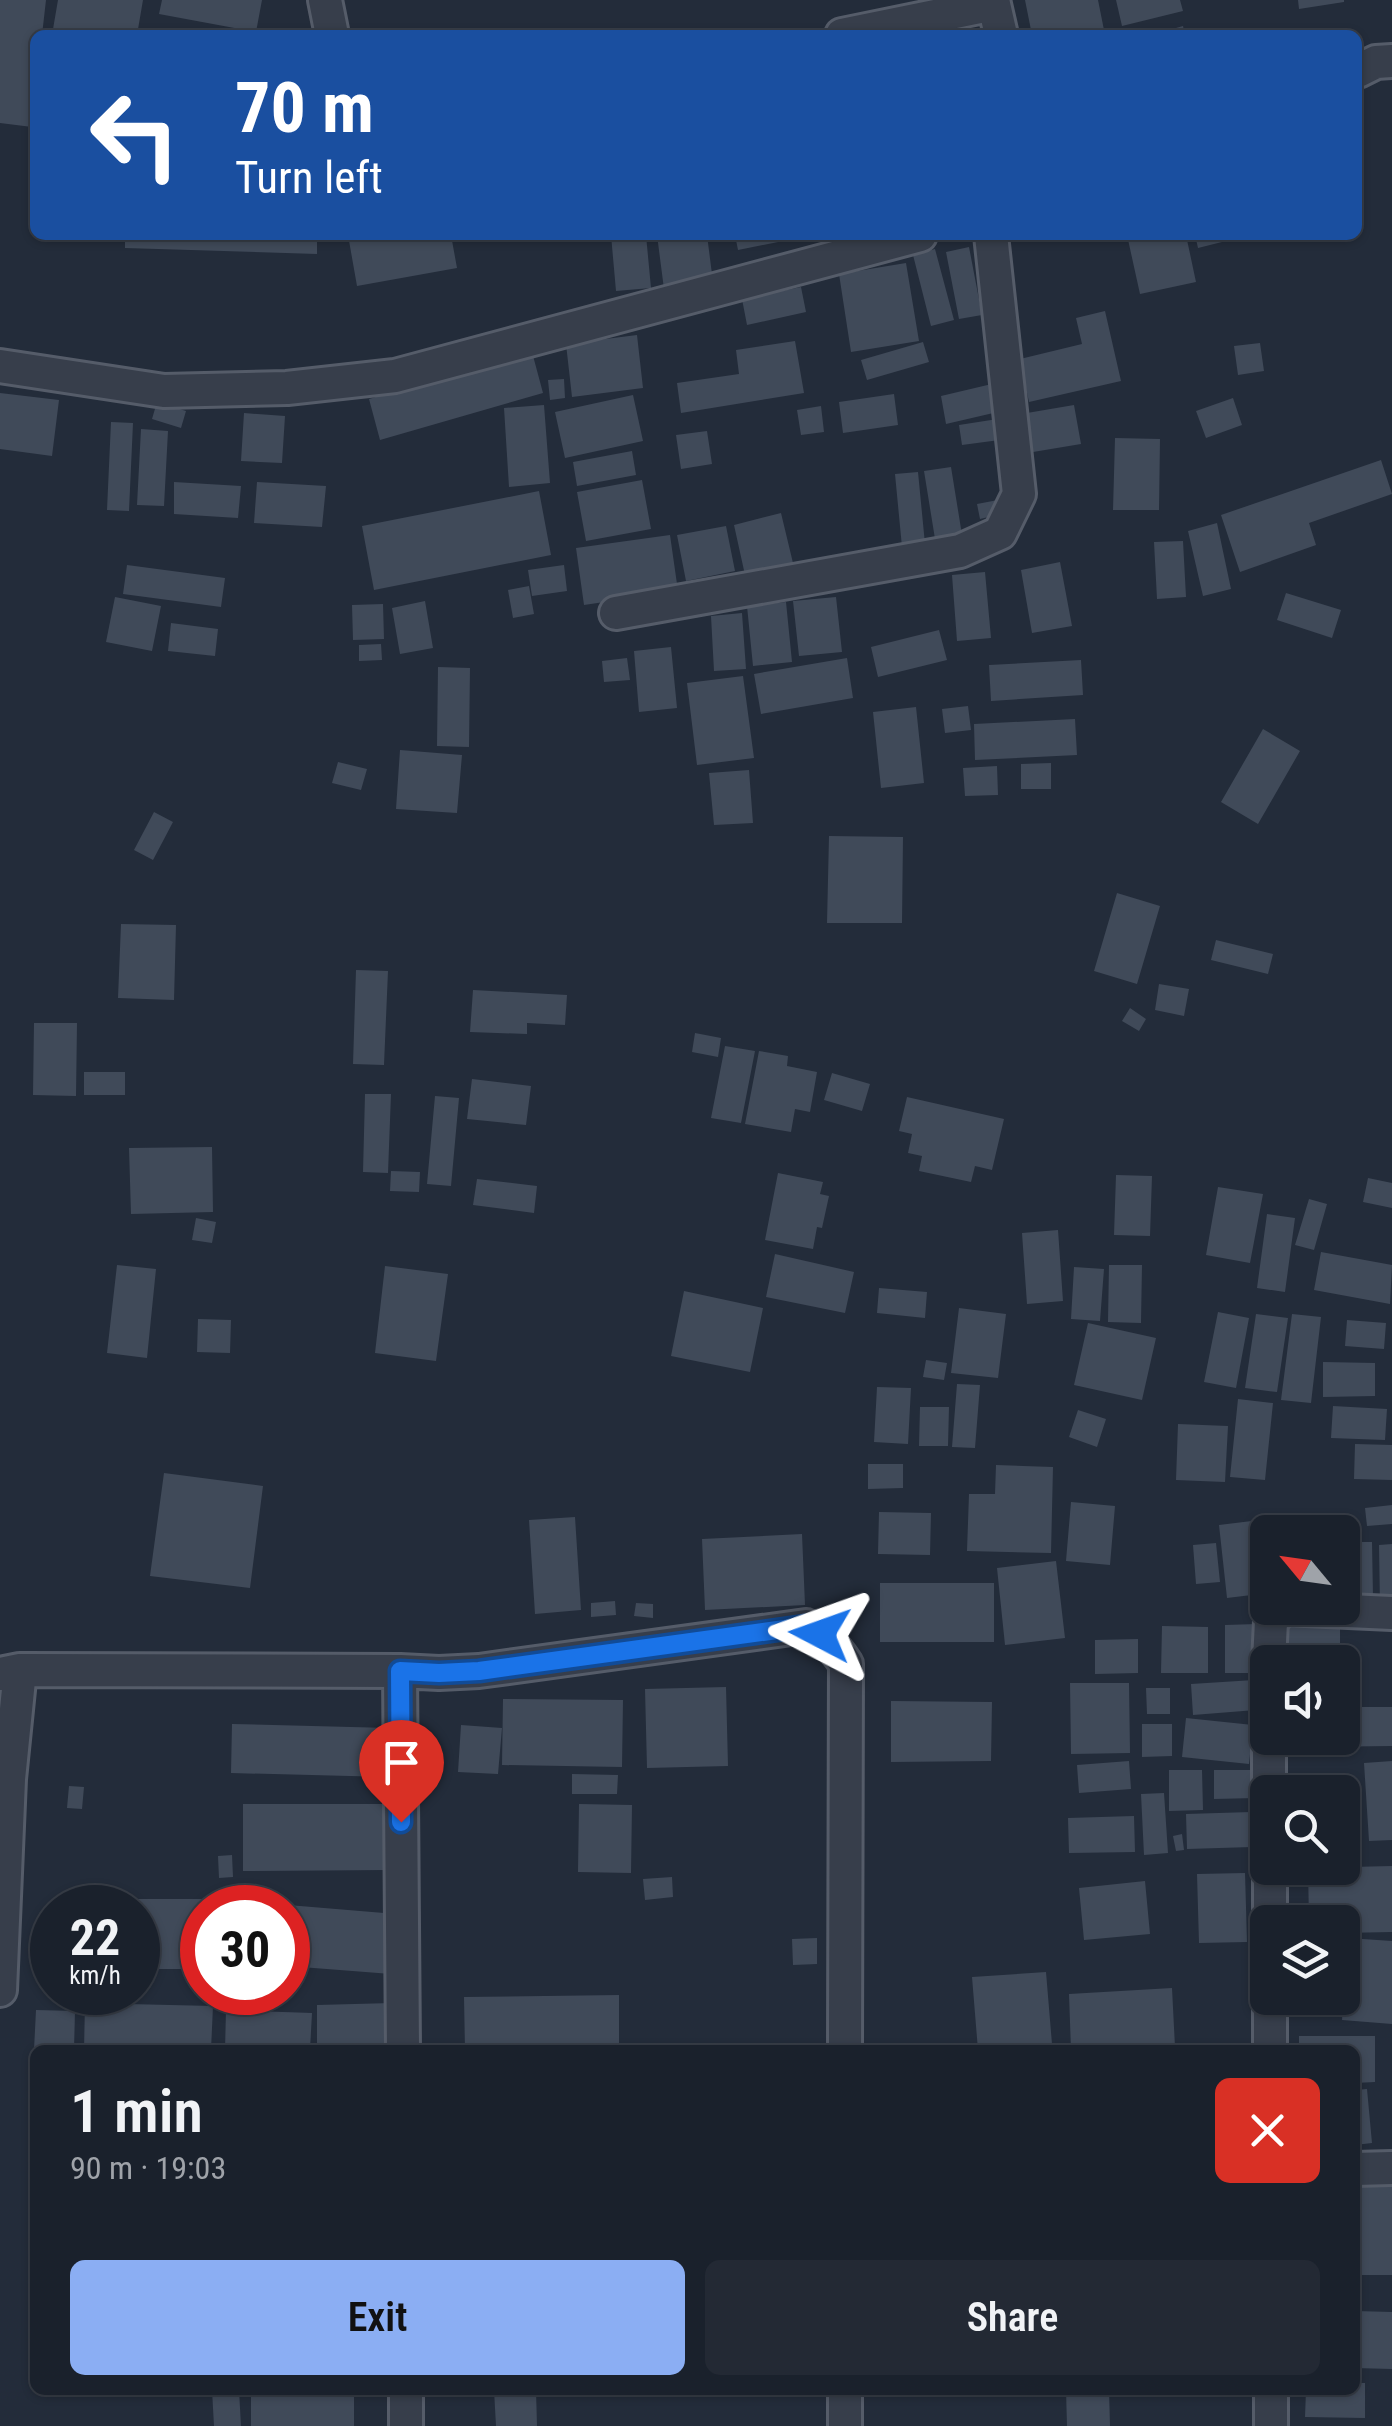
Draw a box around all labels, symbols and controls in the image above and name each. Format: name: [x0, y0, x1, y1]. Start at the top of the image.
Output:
text: 70 m: [235, 67, 374, 149]
icon: left: [70, 70, 200, 200]
text: Turn left: [235, 151, 383, 204]
north arrow: [1250, 1515, 1360, 1625]
map controls: [1250, 1515, 1360, 2015]
position arrow: [768, 1582, 872, 1686]
button: sound: [1250, 1645, 1360, 1755]
pin: [359, 1720, 444, 1823]
icon: arrive: [374, 1735, 429, 1790]
button: search: [1250, 1775, 1360, 1885]
speed limit sign: 30: [180, 1885, 310, 2015]
button: layers: [1250, 1905, 1360, 2015]
text: 22: [70, 1909, 120, 1967]
text: km/h: [69, 1961, 121, 1990]
text: 1 min: [70, 2076, 203, 2147]
button: close: [1215, 2078, 1320, 2183]
text: 90 m · 19:03: [70, 2149, 226, 2187]
button: Exit: [70, 2260, 685, 2375]
button: Share: [705, 2260, 1320, 2375]

